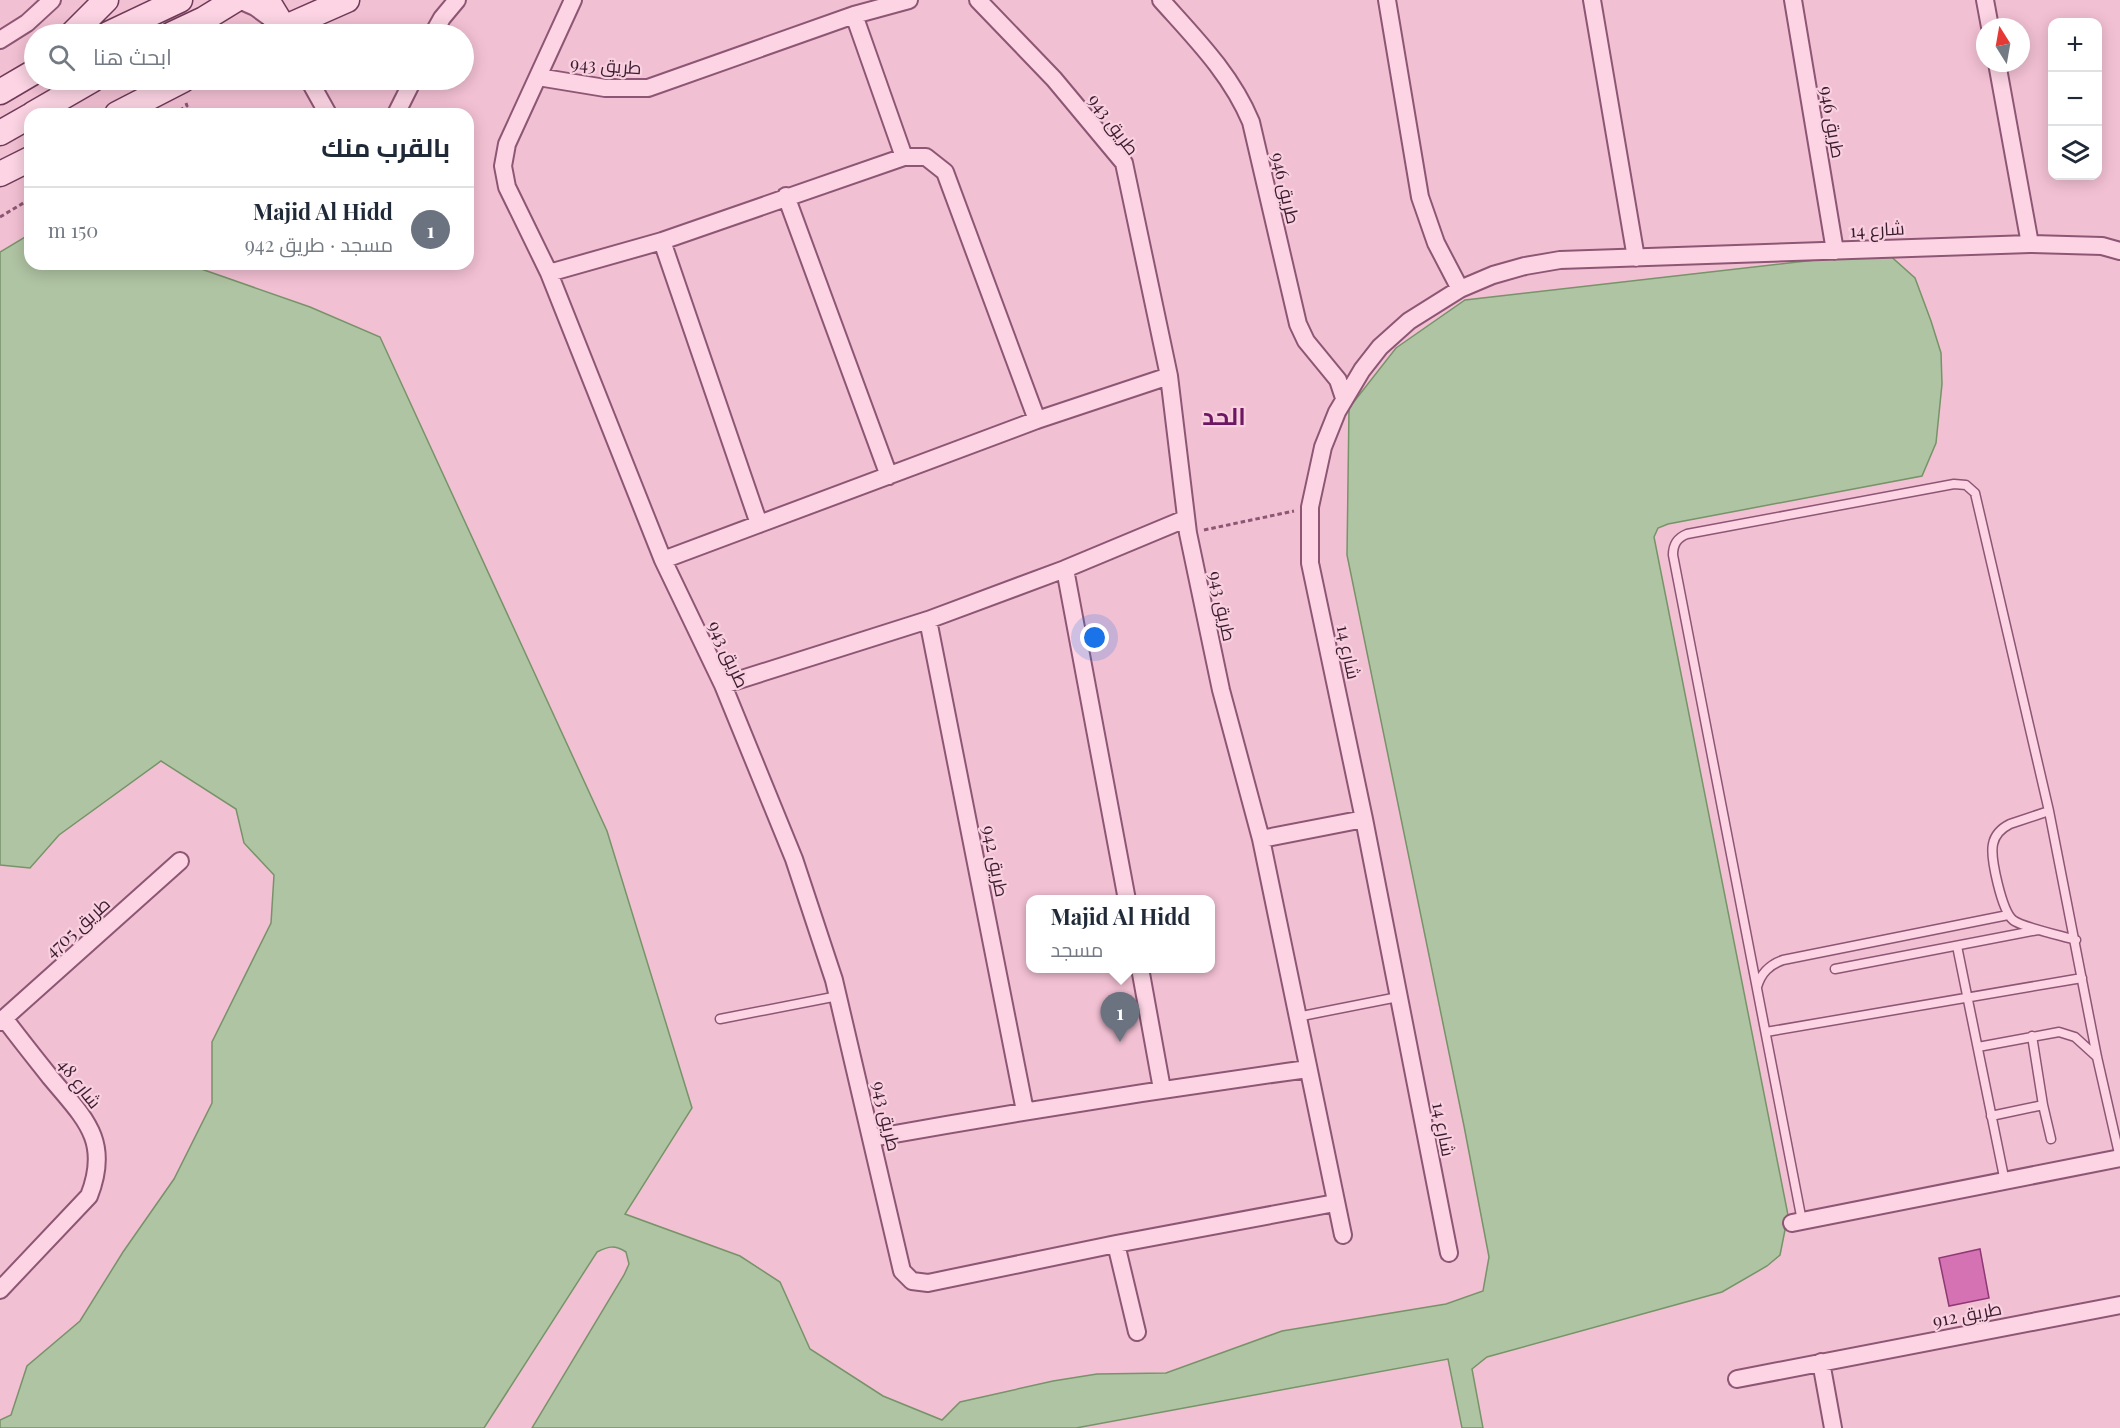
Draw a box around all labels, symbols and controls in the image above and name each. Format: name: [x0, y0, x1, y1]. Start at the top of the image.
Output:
north arrow: [1976, 18, 2030, 72]
map controls: [2048, 18, 2102, 180]
button: +: [2048, 18, 2102, 72]
search box: [24, 24, 474, 90]
icon: search: [45, 41, 78, 74]
text: ابحث هنا: [93, 41, 172, 71]
street label: طريق 943: [569, 51, 642, 80]
button: −: [2048, 72, 2102, 126]
street label: طريق 946: [1814, 84, 1851, 160]
street label: طريق 943: [1082, 88, 1145, 160]
button: layers: [2048, 126, 2102, 180]
text: بالقرب منك: [321, 129, 450, 164]
street label: طريق 946: [1265, 150, 1306, 226]
text: Majid Al Hidd: [253, 196, 393, 226]
text: 150 m: [48, 216, 98, 243]
text: 1: [427, 216, 434, 243]
street label: شارع 14: [1849, 216, 1905, 243]
text: مسجد · طريق 942: [245, 230, 393, 257]
district label: الحد: [1202, 399, 1246, 431]
street label: طريق 943: [1203, 569, 1242, 644]
street label: طريق 943: [702, 617, 755, 692]
your location: [1080, 623, 1109, 652]
street label: شارع 14: [1331, 623, 1366, 682]
street label: طريق 942: [976, 823, 1015, 899]
street label: طريق 4705: [39, 891, 115, 963]
popup: [1026, 895, 1215, 973]
text: Majid Al Hidd: [1050, 901, 1191, 931]
text: مسجد: [1050, 935, 1103, 962]
pin: 1: [1100, 992, 1140, 1042]
street label: شارع 48: [52, 1053, 107, 1114]
street label: طريق 943: [866, 1078, 907, 1154]
street label: شارع 14: [1426, 1100, 1461, 1158]
street label: طريق 912: [1930, 1296, 2004, 1333]

